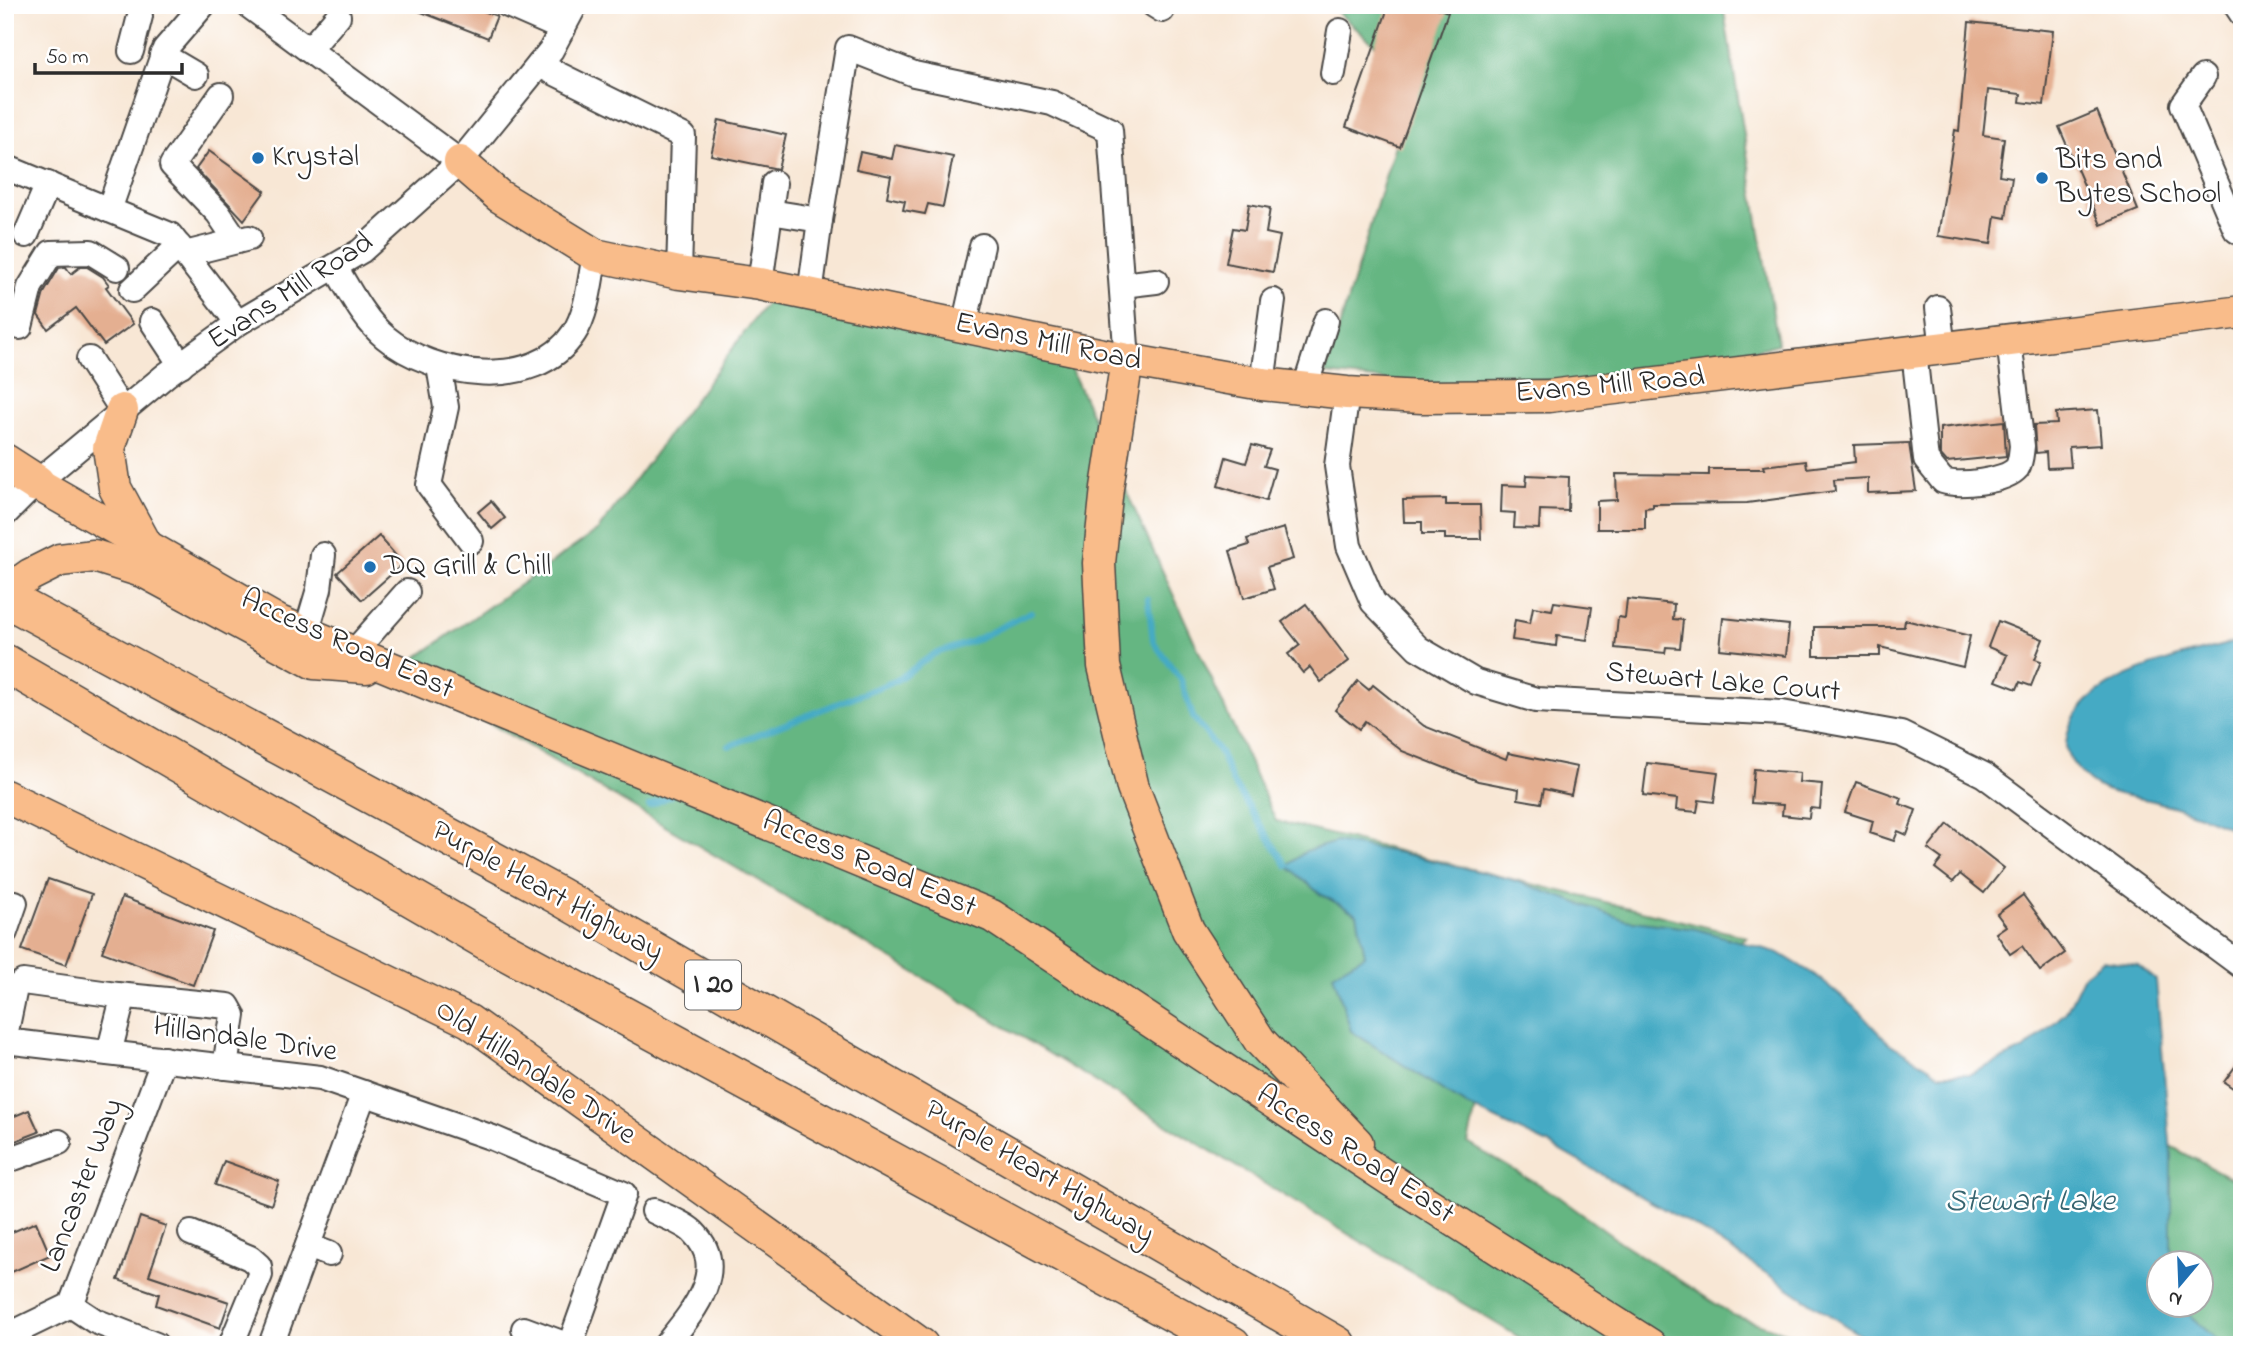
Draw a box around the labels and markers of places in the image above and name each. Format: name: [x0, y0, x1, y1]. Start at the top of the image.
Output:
place label: Krystal: [272, 136, 359, 180]
place label: Bits and Bytes School: [2055, 139, 2221, 217]
marker: Krystal: [250, 150, 266, 166]
marker: Bits and Bytes School: [2034, 170, 2050, 186]
place label: DQ Grill & Chill: [383, 545, 551, 589]
marker: DQ Grill & Chill: [362, 559, 378, 575]

